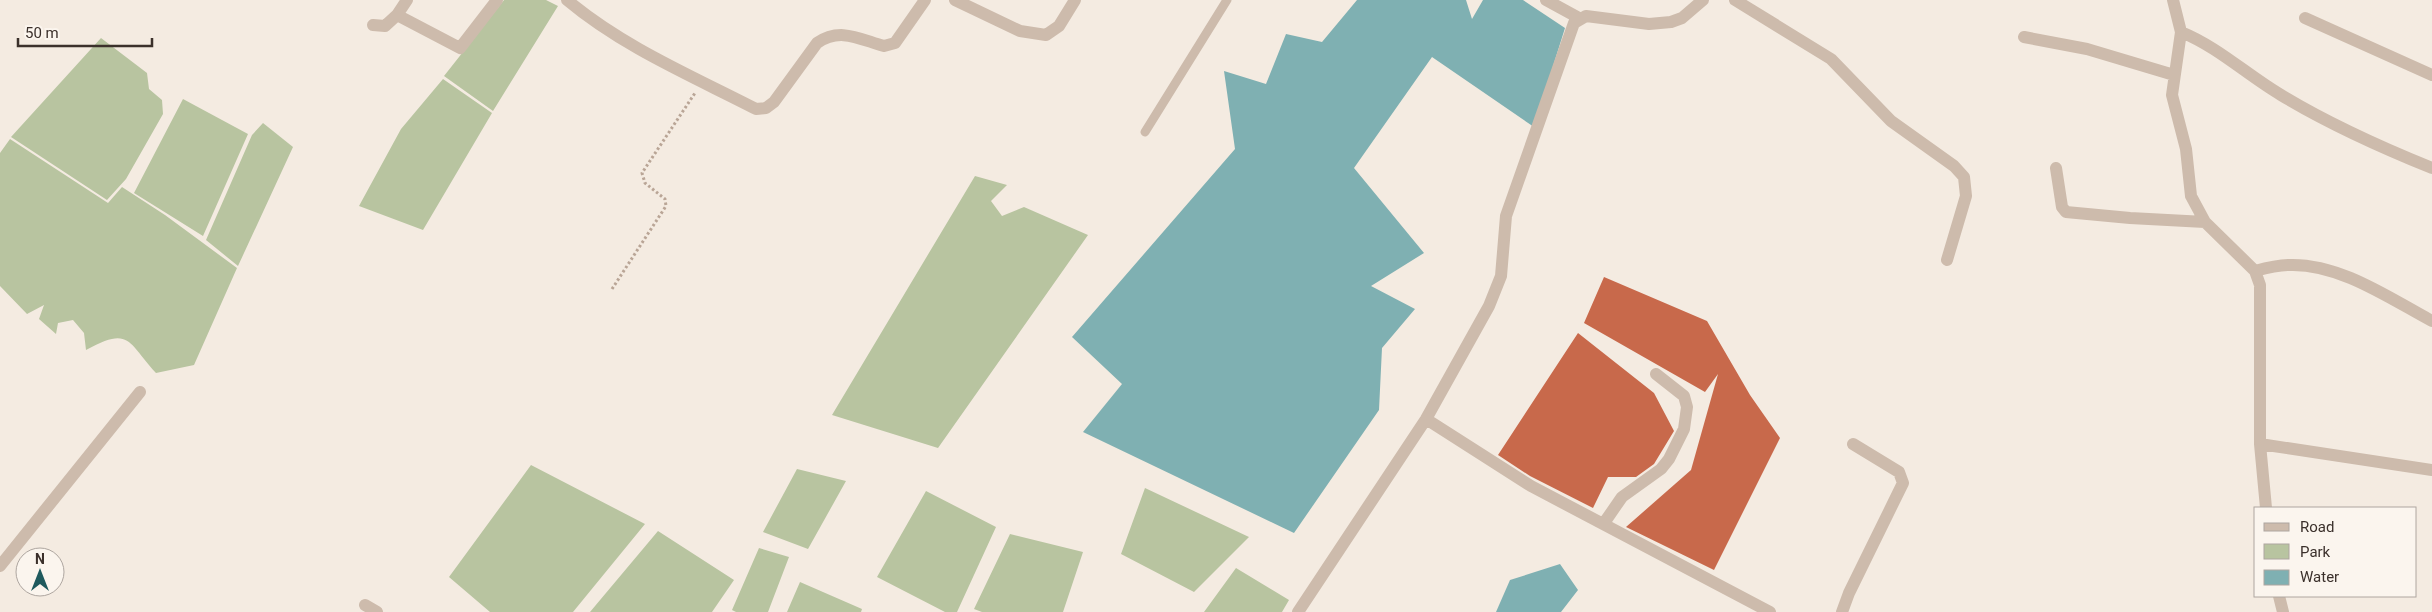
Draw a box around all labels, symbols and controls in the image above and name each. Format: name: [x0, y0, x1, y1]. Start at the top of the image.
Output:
scale bar: [18, 15, 151, 47]
text: 50 m: [25, 24, 59, 42]
legend: [2254, 507, 2417, 597]
text: Road: [2300, 518, 2334, 536]
text: Park: [2300, 543, 2331, 561]
north arrow: [15, 547, 65, 597]
text: N: [35, 551, 45, 567]
text: Water: [2300, 568, 2339, 586]

